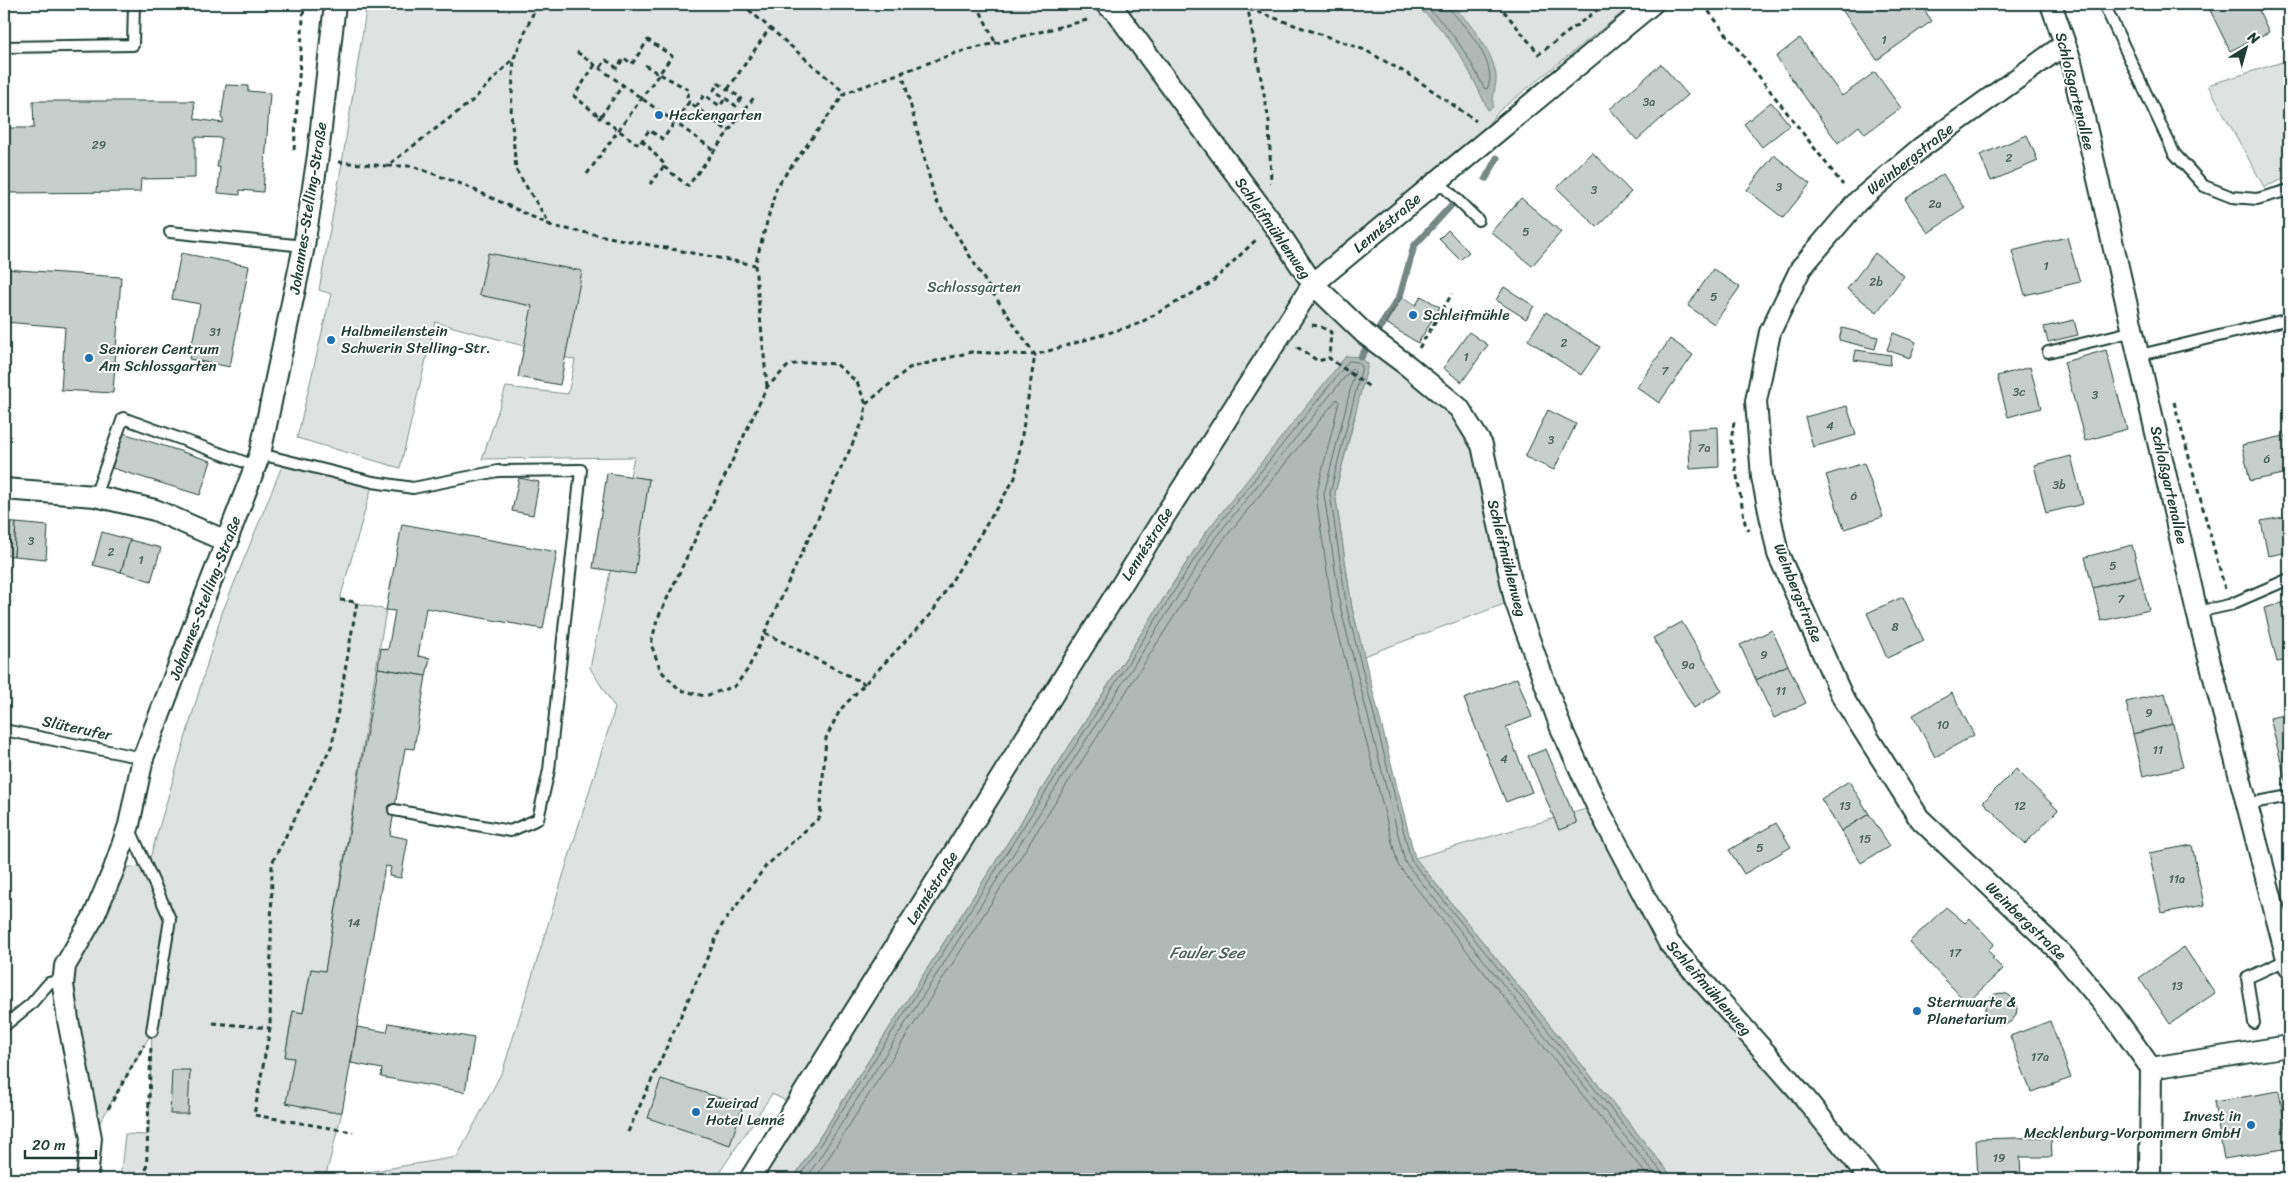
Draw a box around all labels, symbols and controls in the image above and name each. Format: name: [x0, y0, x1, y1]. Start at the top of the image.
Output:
north arrow: [2220, 22, 2270, 72]
text: N: [2241, 25, 2265, 51]
house number: 1: [1881, 29, 1887, 51]
street label: Schloßgartenallee: [2048, 29, 2102, 153]
house number: 3a: [1643, 91, 1655, 113]
place label: Heckengarten: [669, 102, 762, 128]
marker: Heckengarten: [653, 109, 665, 121]
street label: Weinbergstraße: [1861, 116, 1960, 202]
street label: Johannes-Stelling-Straße: [281, 120, 335, 297]
house number: 29: [92, 134, 106, 156]
house number: 2: [2006, 147, 2013, 169]
street label: Schleifmühlenweg: [1228, 171, 1318, 285]
house number: 3: [1776, 176, 1783, 198]
house number: 3: [1591, 179, 1598, 201]
street label: Lennéstraße: [1347, 186, 1427, 260]
house number: 2a: [1929, 193, 1941, 215]
house number: 5: [1522, 221, 1530, 243]
house number: 1: [2043, 255, 2049, 277]
house number: 2b: [1869, 271, 1883, 293]
park label: Schlossgarten: [927, 274, 1021, 300]
house number: 5: [1710, 286, 1718, 308]
place label: Schleifmühle: [1423, 302, 1509, 328]
marker: Schleifmühle: [1407, 309, 1419, 321]
place label: Halbmeilenstein Schwerin Stelling-Str.: [341, 318, 491, 361]
house number: 31: [209, 321, 221, 343]
house number: 2: [1561, 332, 1568, 354]
marker: Halbmeilenstein Schwerin Stelling-Str.: [325, 334, 337, 346]
place label: Senioren Centrum Am Schlossgarten: [98, 336, 220, 379]
house number: 1: [1463, 346, 1469, 368]
marker: Senioren Centrum Am Schlossgarten: [83, 352, 95, 364]
house number: 7: [1662, 360, 1670, 382]
house number: 3c: [2013, 381, 2025, 403]
house number: 3: [2092, 384, 2099, 406]
house number: 4: [1826, 415, 1834, 437]
street label: Schloßgartenallee: [2143, 423, 2195, 547]
house number: 3: [1548, 429, 1555, 451]
house number: 7a: [1698, 437, 1710, 459]
house number: 6: [2264, 448, 2271, 470]
house number: 3b: [2052, 474, 2066, 496]
house number: 6: [1851, 485, 1858, 507]
street label: Schleifmühlenweg: [1480, 497, 1534, 620]
street label: Lennéstraße: [1114, 502, 1180, 586]
street label: Johannes-Stelling-Straße: [161, 512, 248, 685]
house number: 3: [28, 530, 35, 552]
street label: Weinbergstraße: [1766, 539, 1830, 647]
house number: 2: [108, 541, 115, 563]
house number: 1: [138, 549, 144, 571]
house number: 5: [2109, 555, 2117, 577]
house number: 7: [2118, 588, 2126, 610]
house number: 8: [1891, 616, 1899, 638]
house number: 9: [1760, 644, 1768, 666]
house number: 9a: [1681, 654, 1695, 676]
house number: 11: [1776, 680, 1786, 702]
house number: 9: [2145, 702, 2153, 724]
street label: Slüterufer: [40, 708, 115, 748]
house number: 10: [1937, 714, 1950, 736]
house number: 11: [2153, 739, 2163, 761]
house number: 4: [1500, 748, 1508, 770]
house number: 13: [1839, 795, 1851, 817]
house number: 12: [2014, 795, 2026, 817]
house number: 15: [1859, 828, 1871, 850]
house number: 5: [1756, 837, 1764, 859]
street label: Lennéstraße: [899, 846, 965, 930]
house number: 11a: [2169, 868, 2185, 890]
street label: Weinbergstraße: [1979, 875, 2073, 967]
house number: 14: [348, 912, 361, 934]
street label: Schleifmühlenweg: [1660, 934, 1759, 1042]
water label: Fauler See: [1170, 938, 1246, 967]
house number: 17: [1949, 942, 1962, 964]
house number: 13: [2171, 975, 2183, 997]
place label: Sternwarte & Planetarium: [1927, 989, 2016, 1032]
marker: Sternwarte & Planetarium: [1911, 1005, 1923, 1017]
house number: 17a: [2031, 1046, 2049, 1068]
place label: Zweirad Hotel Lenné: [706, 1090, 785, 1133]
place label: Invest in Mecklenburg-Vorpommern GmbH: [2024, 1103, 2241, 1146]
marker: Zweirad Hotel Lenné: [690, 1106, 702, 1118]
marker: Invest in Mecklenburg-Vorpommern GmbH: [2245, 1119, 2257, 1131]
scale bar: [25, 1128, 96, 1160]
text: 20 m: [32, 1132, 66, 1158]
house number: 19: [1993, 1147, 2005, 1169]

